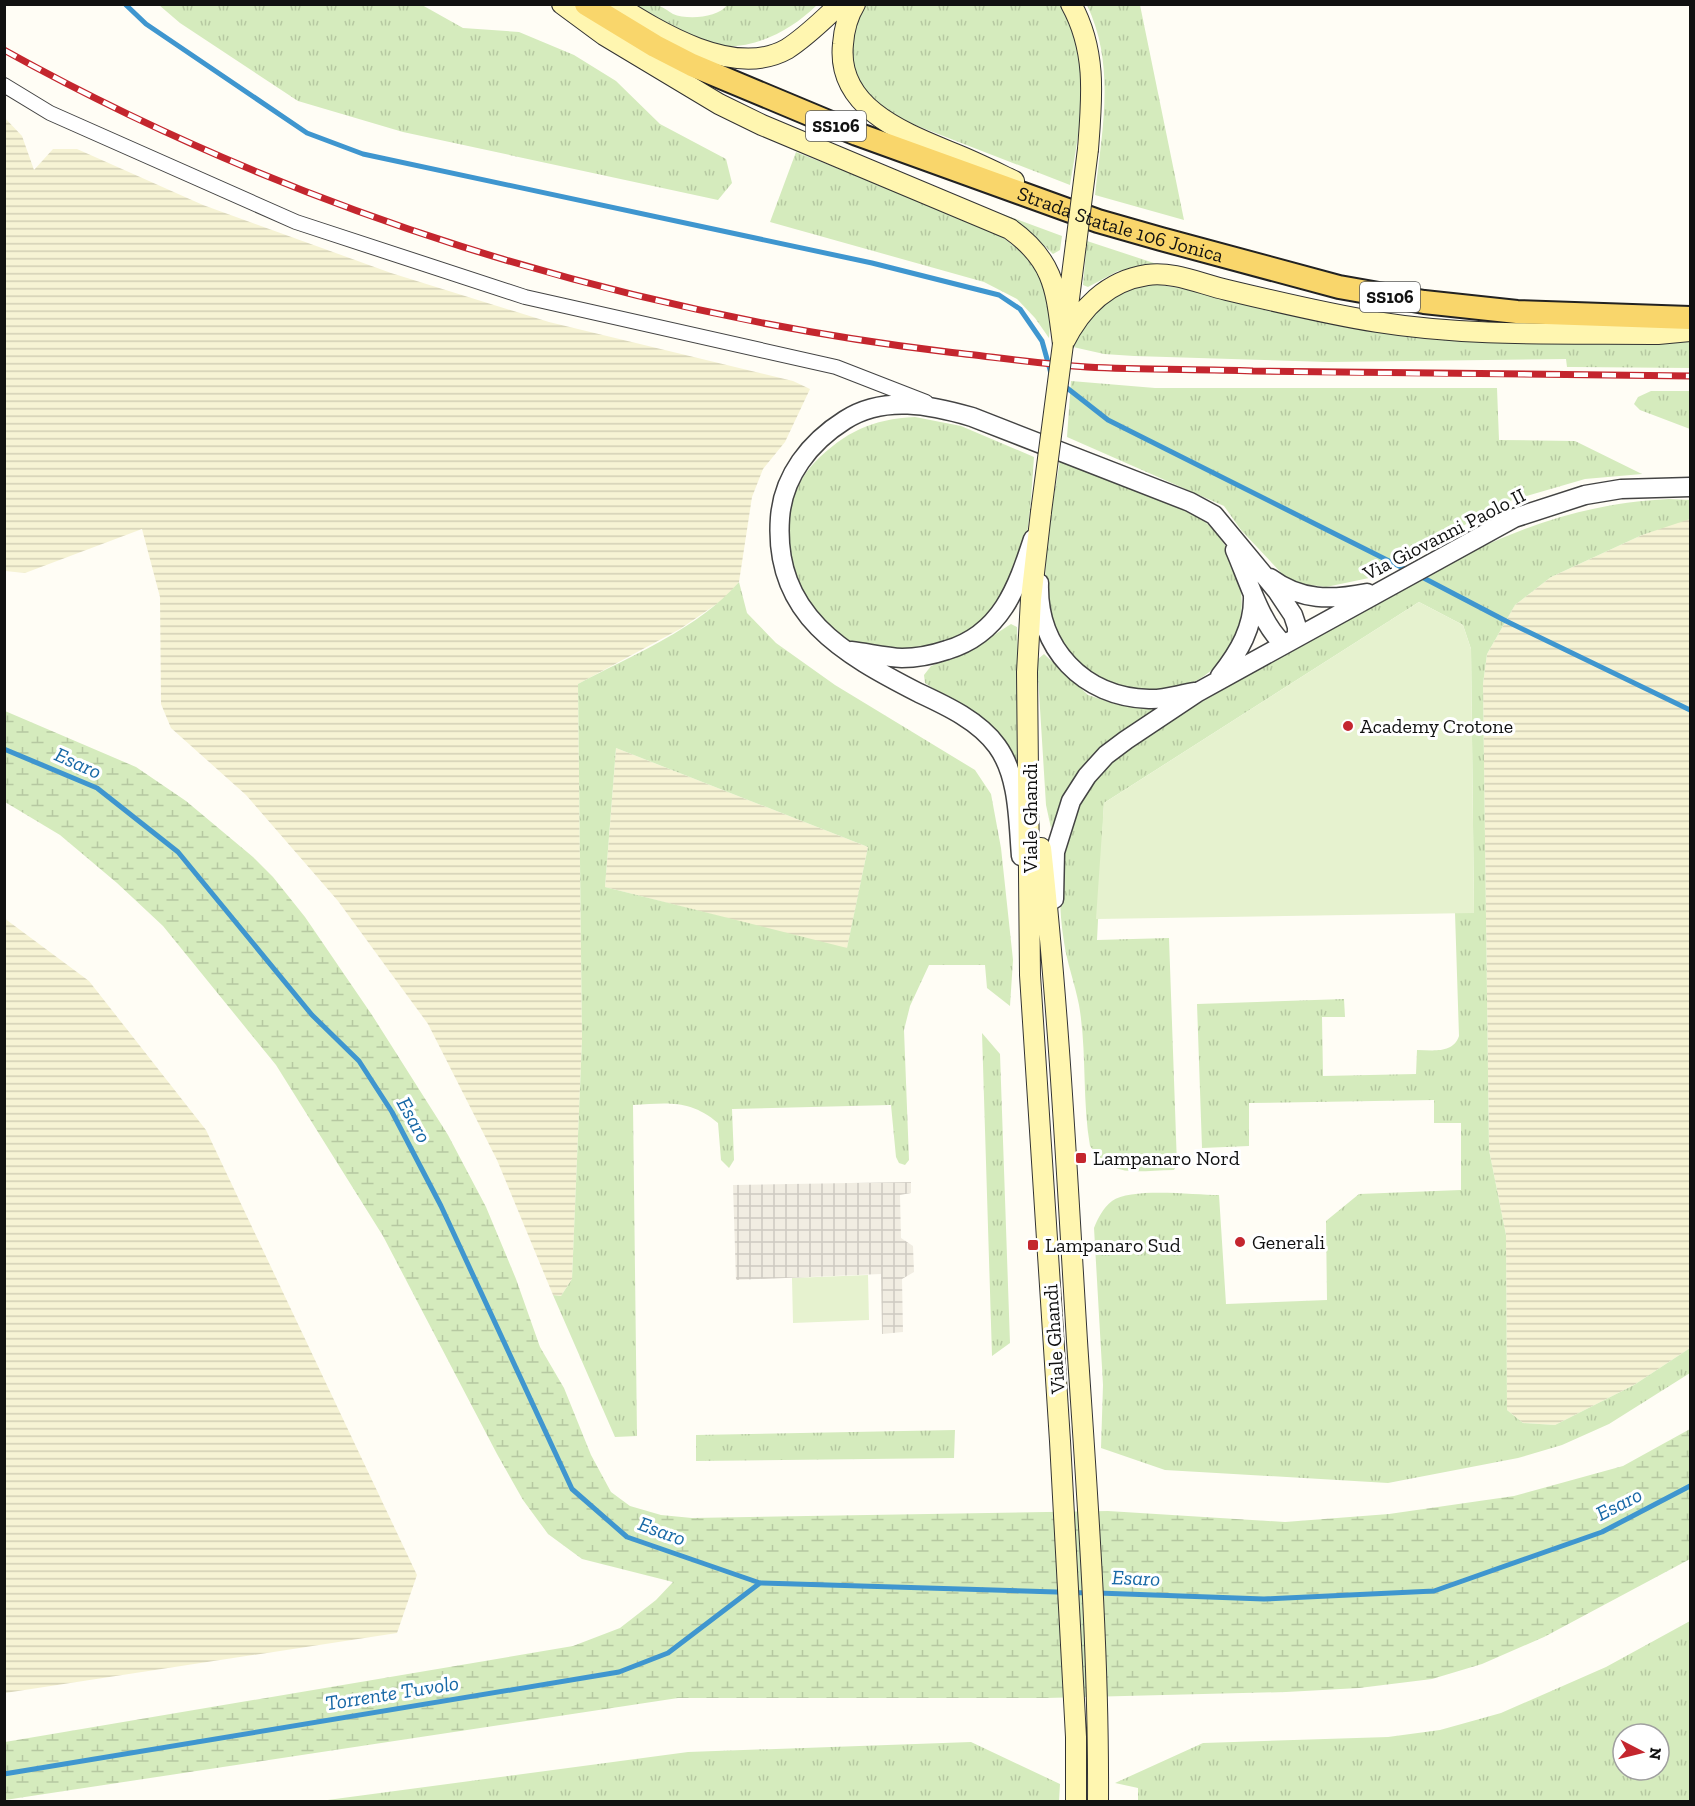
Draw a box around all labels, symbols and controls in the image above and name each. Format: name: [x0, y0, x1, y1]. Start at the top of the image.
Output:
road number: SS106: [806, 111, 866, 141]
street label: Strada Statale 106 Jonica: [1014, 181, 1226, 267]
road number: SS106: [1360, 282, 1420, 312]
street label: Via Giovanni Paolo II: [1358, 483, 1529, 586]
place label: Academy Crotone: [1360, 714, 1513, 738]
marker: Academy Crotone: [1341, 719, 1355, 733]
water label: Esaro: [51, 741, 105, 784]
street label: Viale Ghandi: [1018, 763, 1042, 874]
water label: Esaro: [392, 1092, 437, 1147]
place label: Lampanaro Nord: [1093, 1146, 1240, 1170]
marker: Lampanaro Nord: [1074, 1151, 1088, 1165]
place label: Generali: [1252, 1230, 1325, 1254]
place label: Lampanaro Sud: [1045, 1233, 1181, 1257]
marker: Generali: [1233, 1235, 1247, 1249]
marker: Lampanaro Sud: [1026, 1238, 1040, 1252]
street label: Viale Ghandi: [1038, 1283, 1070, 1396]
water label: Esaro: [1591, 1481, 1646, 1526]
water label: Esaro: [635, 1510, 689, 1551]
water label: Esaro: [1111, 1564, 1161, 1591]
water label: Torrente Tuvolo: [323, 1670, 461, 1715]
north arrow: [1611, 1722, 1671, 1782]
text: N: [1645, 1747, 1666, 1761]

